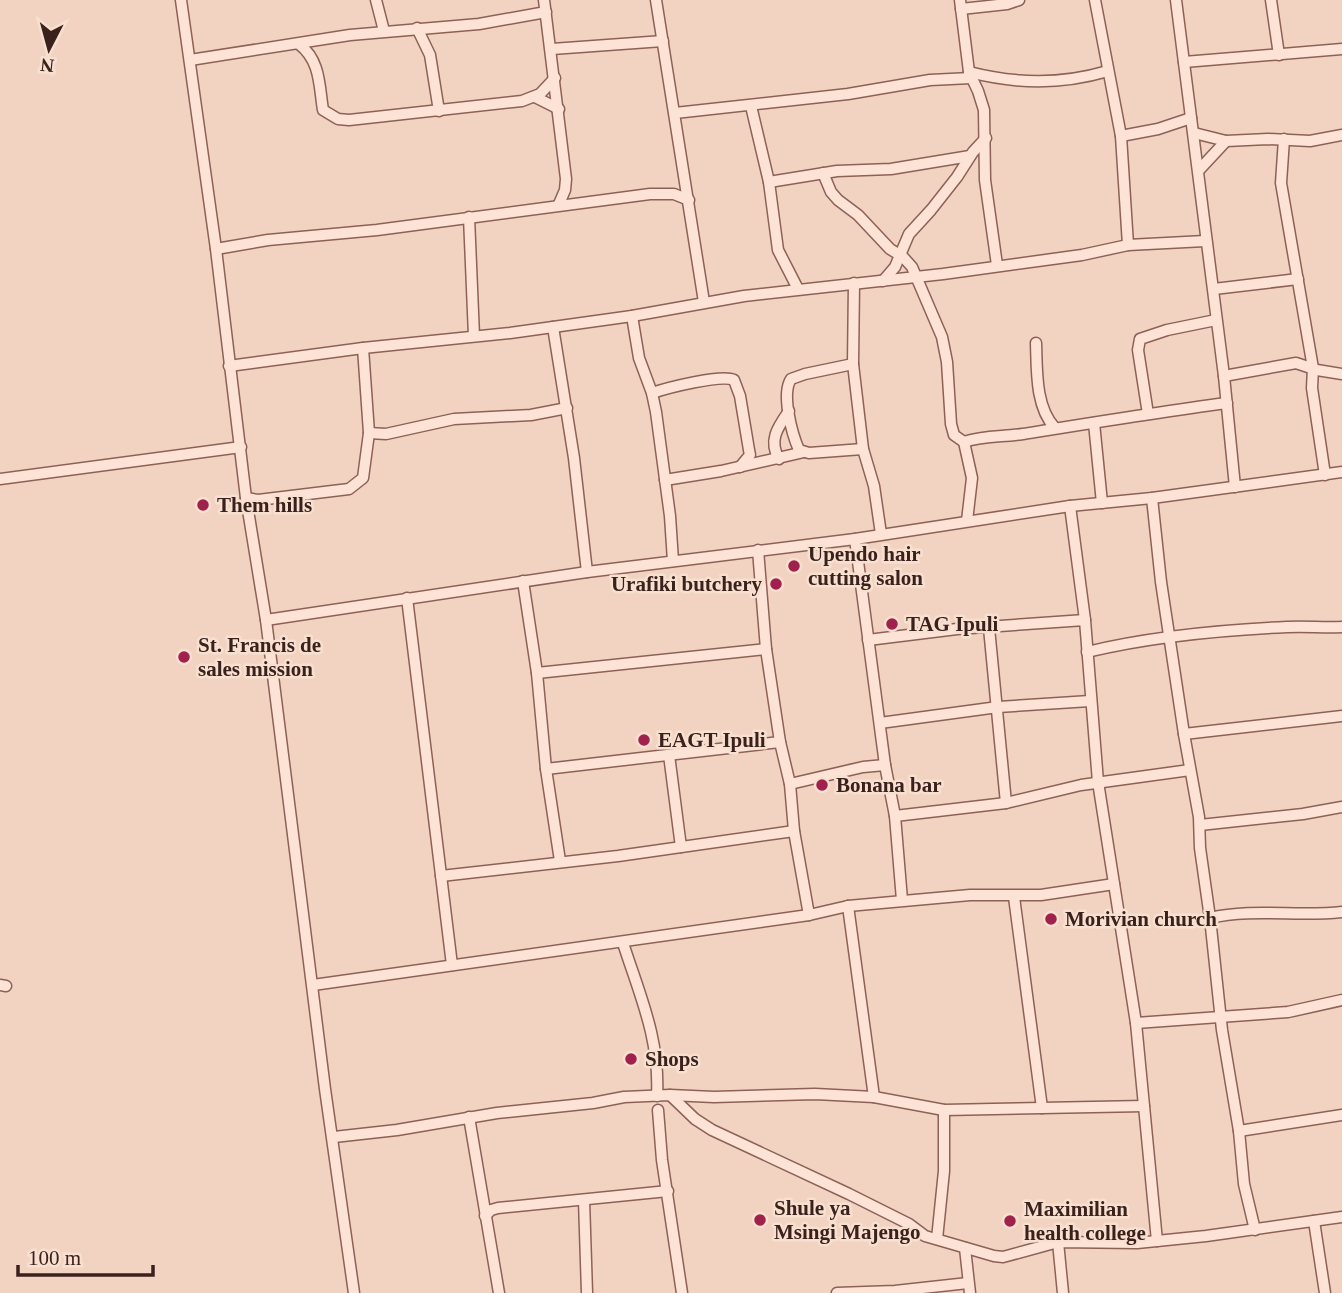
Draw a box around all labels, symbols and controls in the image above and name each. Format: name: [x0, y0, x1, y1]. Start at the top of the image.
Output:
north arrow: [14, 14, 84, 84]
text: N: [39, 54, 55, 77]
place label: Them hills: [217, 493, 312, 517]
marker: Them hills: [195, 497, 211, 513]
place label: Upendo hair cutting salon: [808, 542, 923, 590]
marker: Upendo hair cutting salon: [786, 558, 802, 574]
place label: Urafiki butchery: [611, 572, 762, 596]
marker: Urafiki butchery: [768, 576, 784, 592]
place label: TAG Ipuli: [906, 612, 999, 636]
marker: TAG Ipuli: [884, 616, 900, 632]
place label: St. Francis de sales mission: [198, 633, 321, 681]
marker: St. Francis de sales mission: [176, 649, 192, 665]
place label: EAGT Ipuli: [658, 728, 766, 752]
marker: EAGT Ipuli: [636, 732, 652, 748]
place label: Bonana bar: [836, 773, 942, 797]
marker: Bonana bar: [814, 777, 830, 793]
place label: Morivian church: [1065, 907, 1217, 931]
marker: Morivian church: [1043, 911, 1059, 927]
place label: Shops: [645, 1047, 699, 1071]
marker: Shops: [623, 1051, 639, 1067]
place label: Shule ya Msingi Majengo: [774, 1196, 920, 1244]
place label: Maximilian health college: [1024, 1197, 1146, 1245]
marker: Shule ya Msingi Majengo: [752, 1212, 768, 1228]
marker: Maximilian health college: [1002, 1213, 1018, 1229]
scale bar: [18, 1234, 152, 1278]
text: 100 m: [28, 1246, 81, 1270]

